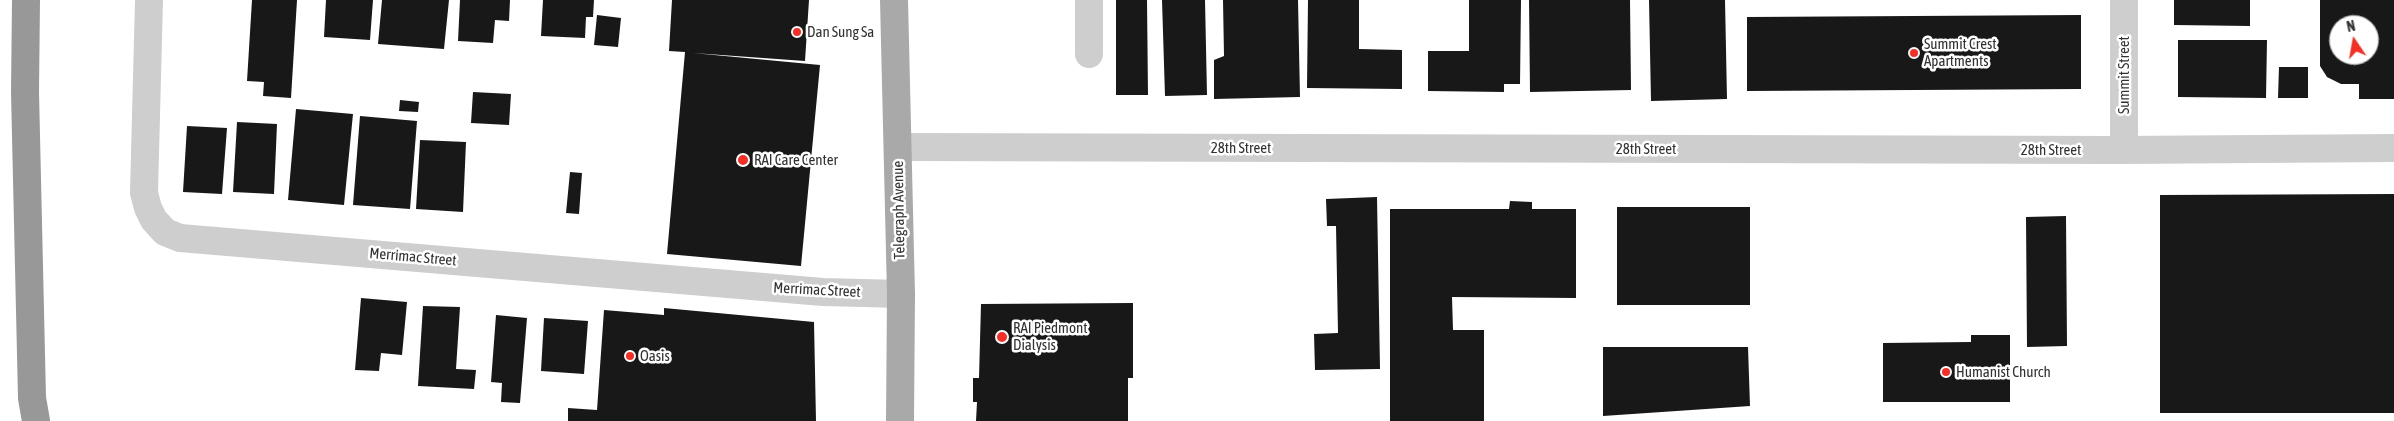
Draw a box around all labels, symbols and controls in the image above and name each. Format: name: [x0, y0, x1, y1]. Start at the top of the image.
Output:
north arrow: [2329, 15, 2379, 65]
text: N: [2345, 18, 2357, 35]
place label: Dan Sung Sa: [807, 23, 874, 41]
marker: Dan Sung Sa: [791, 26, 803, 38]
place label: Summit Crest Apartments: [1924, 35, 1997, 70]
street label: Summit Street: [2115, 36, 2133, 114]
marker: Summit Crest Apartments: [1908, 47, 1920, 59]
street label: 28th Street: [1211, 139, 1271, 157]
street label: 28th Street: [1616, 140, 1676, 158]
street label: 28th Street: [2021, 141, 2081, 159]
place label: RAI Care Center: [754, 151, 838, 169]
marker: RAI Care Center: [736, 153, 750, 167]
street label: Telegraph Avenue: [889, 161, 909, 259]
street label: Merrimac Street: [369, 244, 457, 270]
street label: Merrimac Street: [773, 279, 861, 301]
place label: RAI Piedmont Dialysis: [1013, 319, 1088, 354]
marker: RAI Piedmont Dialysis: [995, 330, 1009, 344]
place label: Oasis: [640, 347, 670, 365]
marker: Oasis: [624, 350, 636, 362]
place label: Humanist Church: [1956, 363, 2051, 381]
marker: Humanist Church: [1940, 366, 1952, 378]

